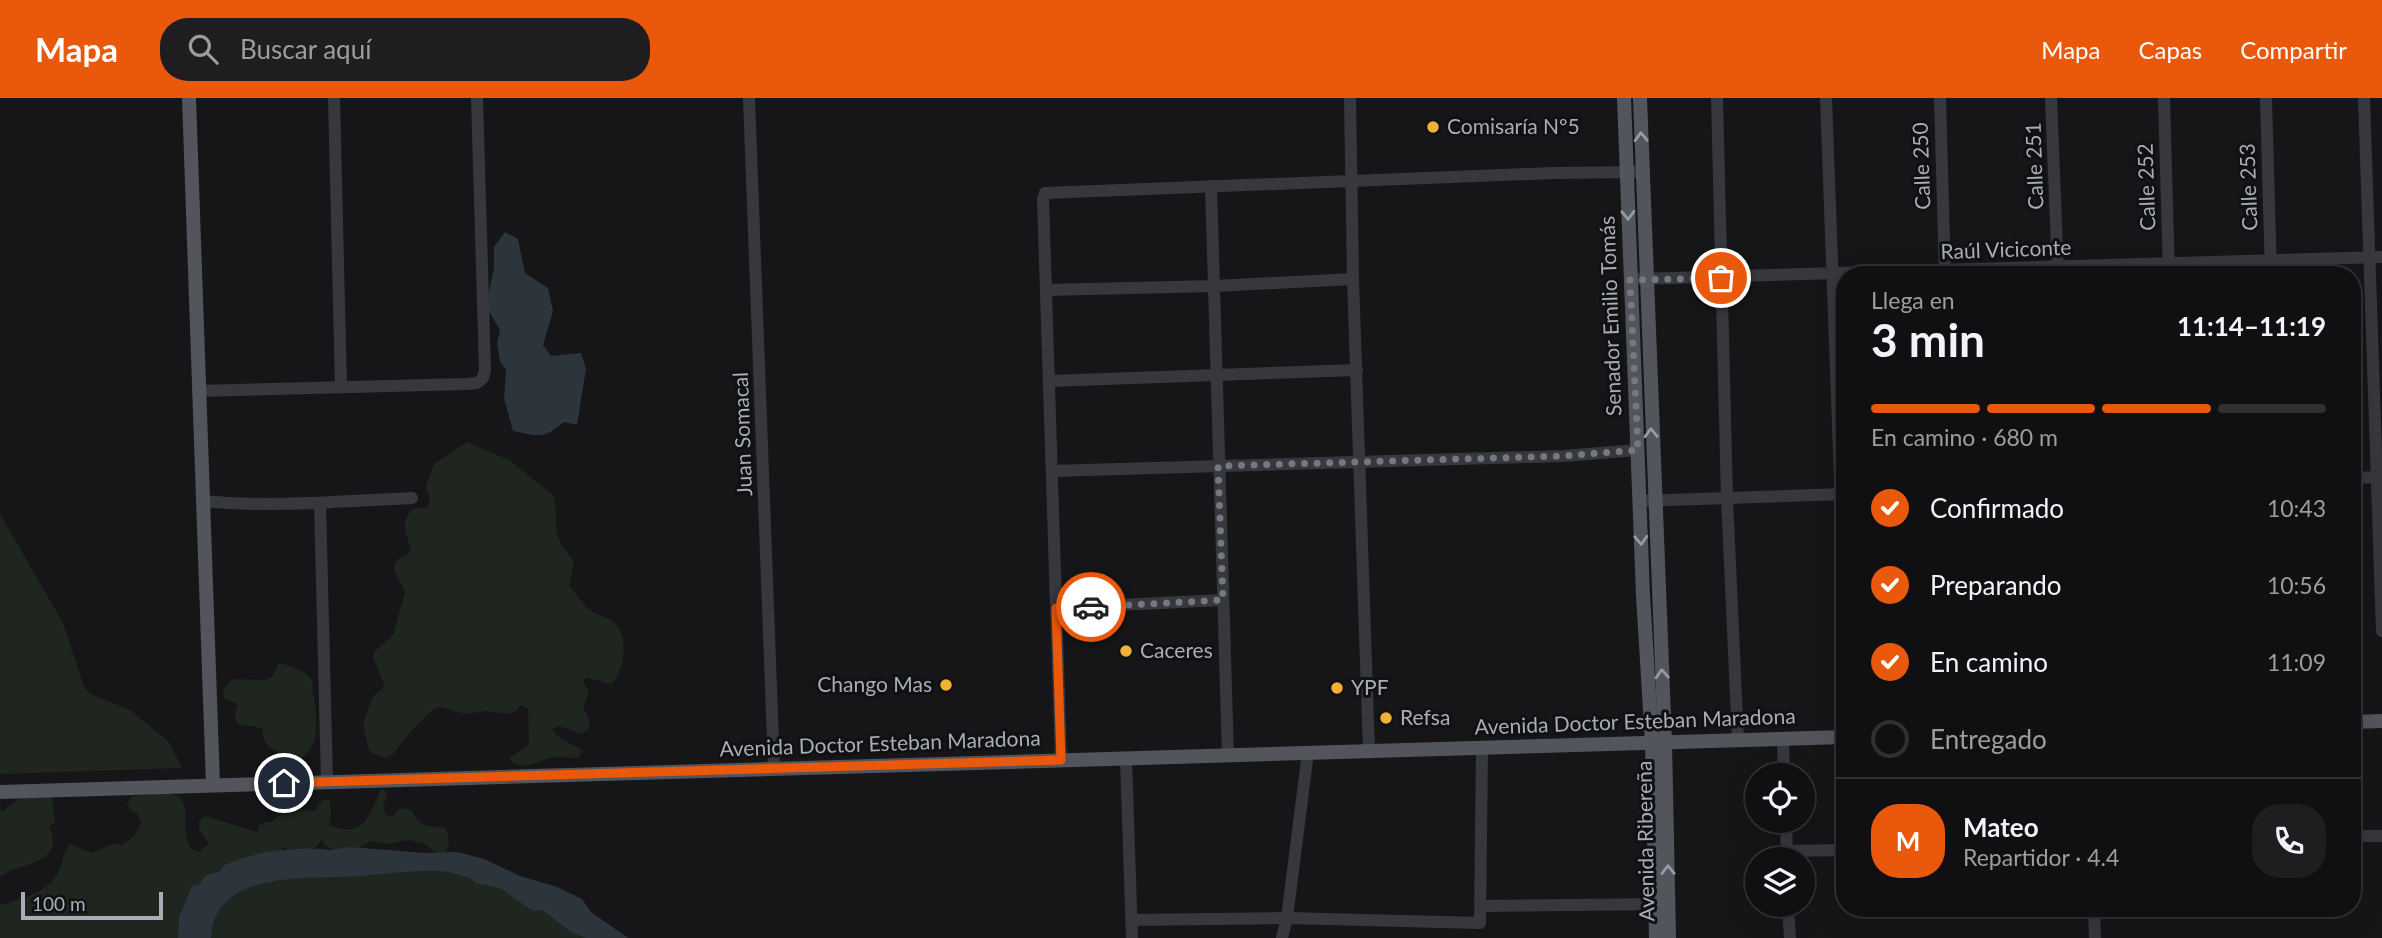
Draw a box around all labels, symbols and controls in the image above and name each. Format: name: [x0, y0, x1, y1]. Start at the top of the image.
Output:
search box: [160, 18, 650, 81]
text: Mapa: [35, 29, 118, 69]
icon: search: [184, 30, 222, 68]
text: Buscar aquí: [240, 33, 371, 65]
text: Mapa: [2041, 35, 2100, 64]
text: Capas: [2138, 35, 2202, 64]
text: Compartir: [2240, 35, 2347, 64]
place label: Comisaría Nº5: [1447, 113, 1580, 138]
marker: Comisaría Nº5: [1425, 119, 1441, 135]
street label: Calle 250: [1906, 122, 1935, 210]
street label: Calle 251: [2019, 122, 2048, 210]
one-way arrow: [1633, 131, 1649, 142]
street label: Calle 252: [2131, 143, 2160, 231]
street label: Calle 253: [2233, 143, 2262, 231]
one-way arrow: [1621, 210, 1636, 221]
street label: Senador Emilio Tomás: [1594, 216, 1625, 417]
street label: Raúl Viciconte: [1940, 234, 2072, 263]
pin: [1691, 248, 1751, 308]
icon: bag: [1702, 259, 1740, 297]
text: Llega en: [1871, 286, 1955, 314]
text: 11:14–11:19: [2177, 310, 2326, 342]
text: 3 min: [1871, 312, 1985, 367]
street label: Juan Somacal: [727, 372, 756, 497]
text: En camino · 680 m: [1871, 423, 2058, 451]
one-way arrow: [1644, 427, 1659, 438]
icon: check: [1871, 489, 1909, 527]
text: Confirmado: [1930, 492, 2064, 524]
text: 10:43: [2267, 494, 2326, 522]
one-way arrow: [1633, 535, 1648, 546]
icon: check: [1871, 566, 1909, 604]
text: Preparando: [1930, 569, 2062, 601]
text: 10:56: [2267, 571, 2326, 599]
courier: [1056, 572, 1126, 642]
icon: car: [1072, 588, 1110, 626]
place label: Caceres: [1140, 637, 1213, 662]
marker: Caceres: [1118, 643, 1134, 659]
icon: check: [1871, 643, 1909, 681]
text: En camino: [1930, 646, 2048, 678]
text: 11:09: [2267, 648, 2326, 676]
one-way arrow: [1655, 669, 1670, 680]
place label: Chango Mas: [817, 671, 932, 696]
place label: YPF: [1351, 674, 1389, 699]
marker: Chango Mas: [938, 677, 954, 693]
marker: YPF: [1329, 680, 1345, 696]
street label: Avenida Doctor Esteban Maradona: [1474, 702, 1796, 739]
place label: Refsa: [1400, 704, 1450, 729]
marker: Refsa: [1378, 710, 1394, 726]
text: Entregado: [1930, 723, 2047, 755]
street label: Avenida Doctor Esteban Maradona: [719, 724, 1041, 761]
pin: [254, 753, 314, 813]
street label: Avenida Ribereña: [1631, 760, 1658, 922]
map controls: [1745, 763, 1815, 917]
button: locate: [1745, 763, 1815, 833]
icon: home: [265, 764, 303, 802]
button: phone: [2252, 804, 2326, 878]
text: Mateo: [1963, 811, 2039, 843]
text: M: [1896, 825, 1920, 857]
text: Repartidor · 4.4: [1963, 843, 2119, 871]
button: layers: [1745, 847, 1815, 917]
one-way arrow: [1660, 864, 1675, 875]
scale bar: [21, 889, 163, 921]
text: 100 m: [32, 892, 86, 915]

